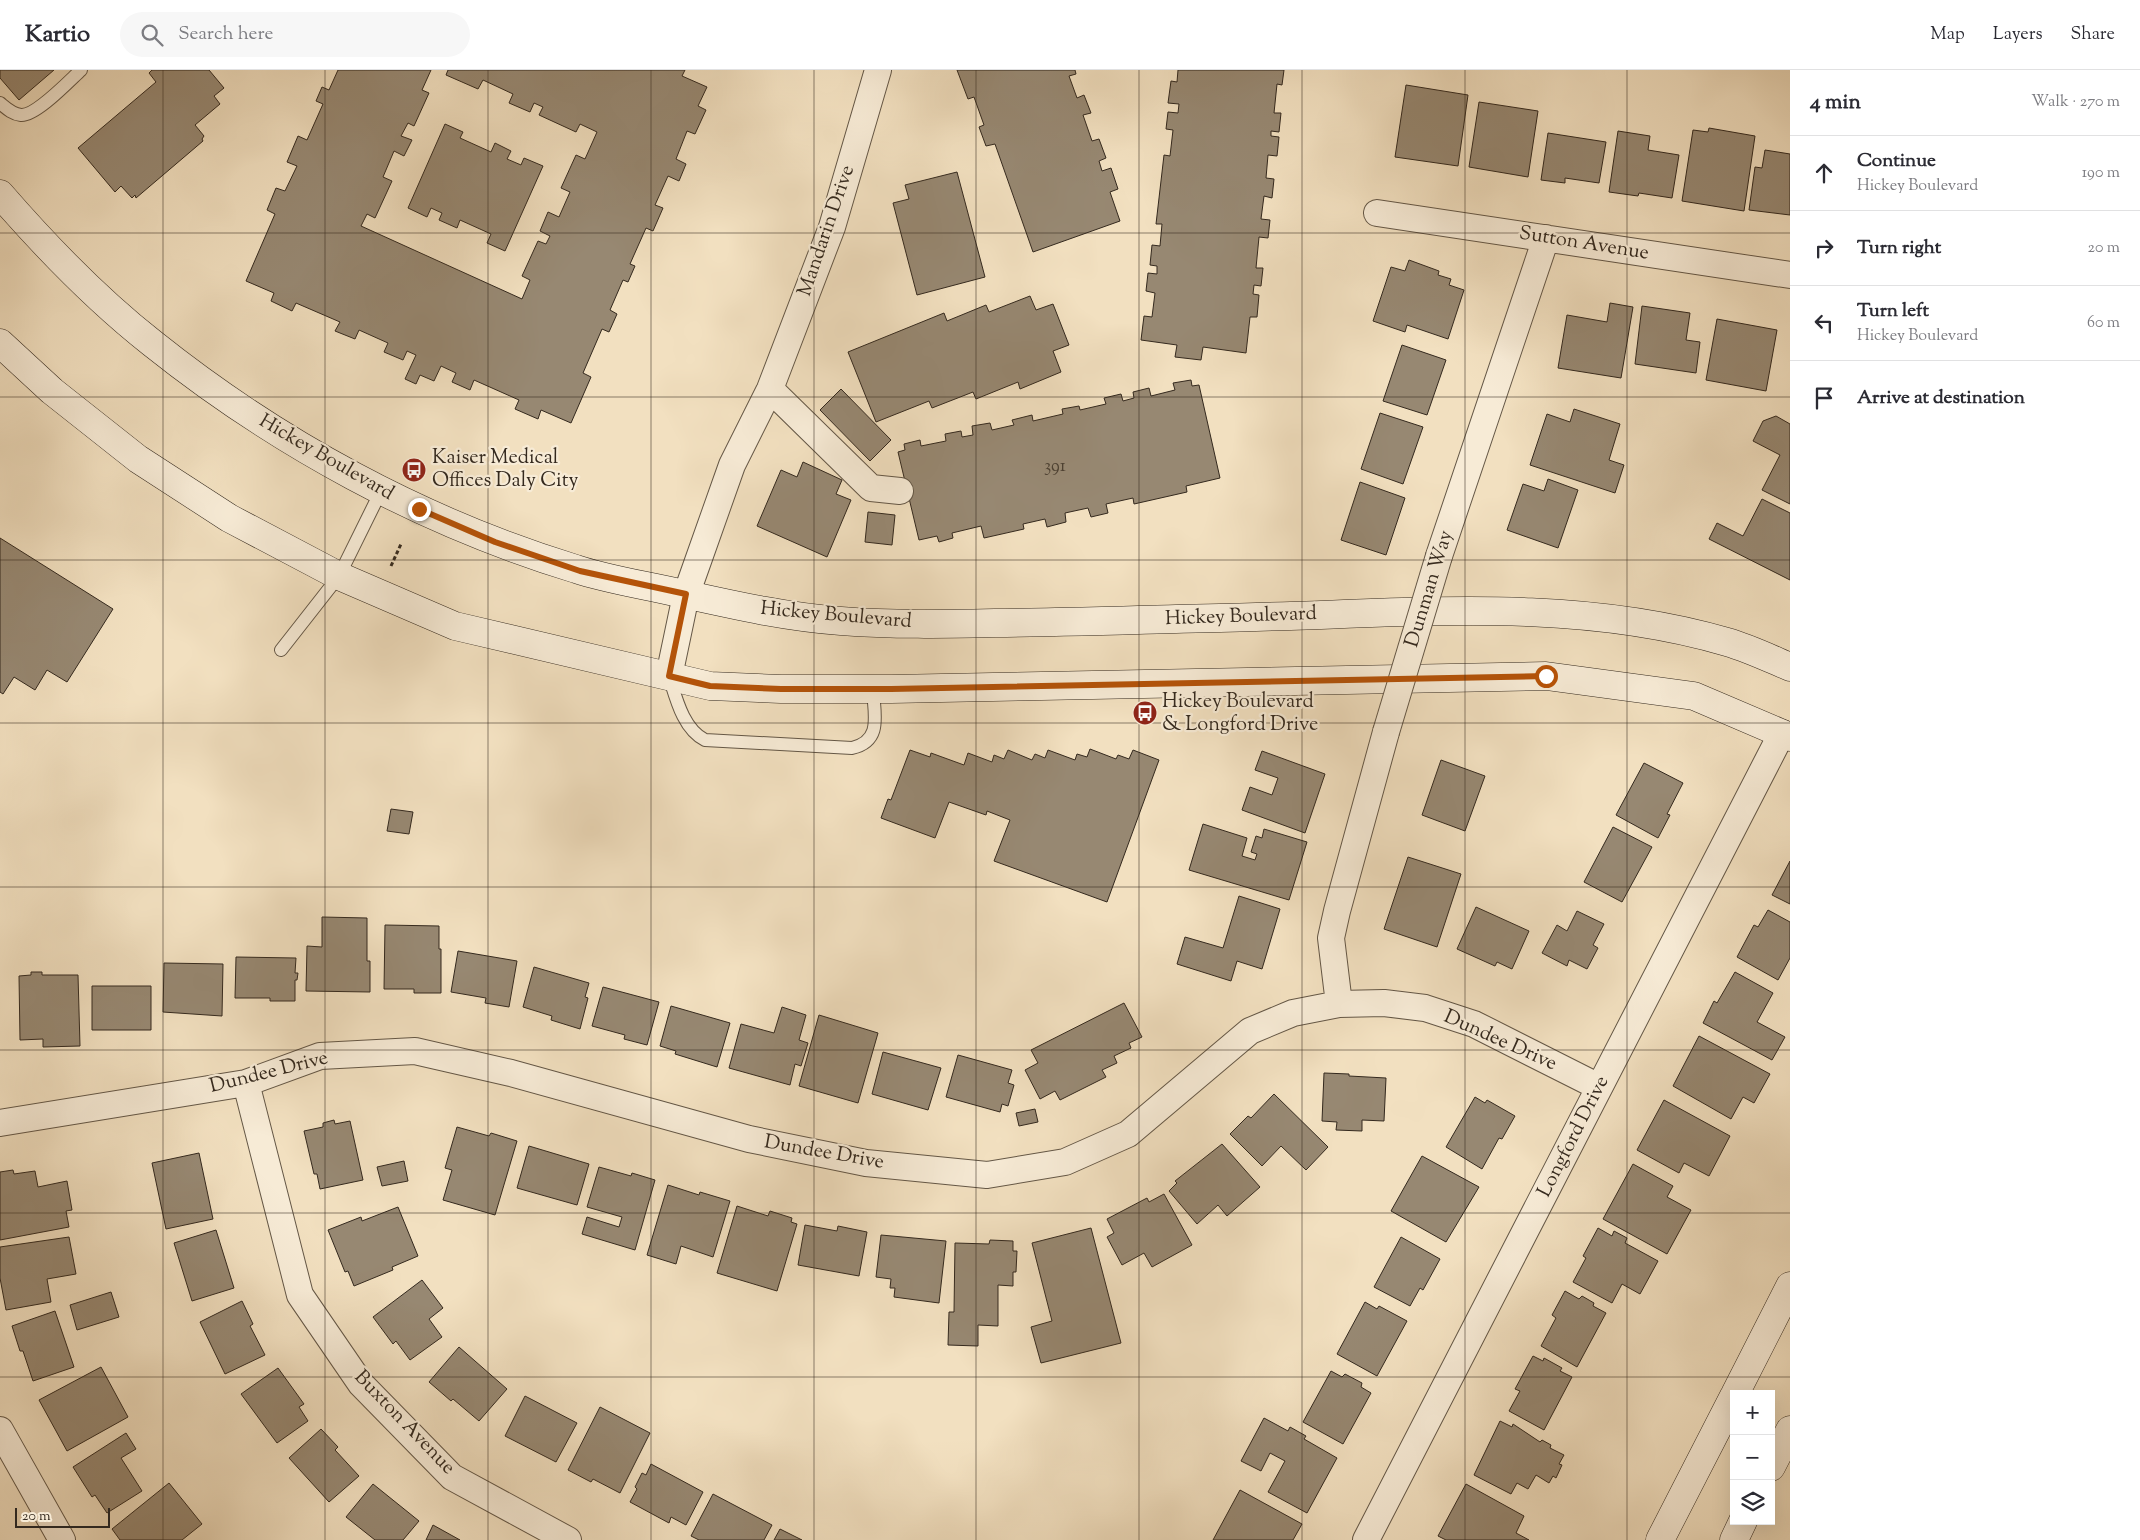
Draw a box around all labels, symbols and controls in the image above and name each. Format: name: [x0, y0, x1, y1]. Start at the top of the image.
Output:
search box: [120, 12, 470, 57]
text: Kartio: [25, 18, 90, 52]
icon: search: [138, 21, 166, 49]
text: Search here: [178, 21, 273, 48]
text: Map: [1930, 22, 1965, 48]
text: Layers: [1993, 22, 2043, 48]
text: Share: [2071, 22, 2115, 48]
text: 4 min: [1810, 88, 1861, 118]
text: Walk · 270 m: [2031, 91, 2120, 114]
text: Continue: [1857, 148, 1936, 175]
icon: ahead: [1810, 159, 1838, 187]
street label: Mandarin Drive: [791, 162, 863, 300]
text: 190 m: [2082, 162, 2120, 185]
text: Hickey Boulevard: [1857, 175, 1978, 198]
street label: Sutton Avenue: [1517, 219, 1651, 269]
icon: right: [1810, 234, 1838, 262]
text: Turn right: [1857, 235, 1941, 262]
text: 20 m: [2087, 237, 2120, 260]
text: Turn left: [1857, 298, 1929, 325]
icon: left: [1810, 309, 1838, 337]
text: 60 m: [2087, 312, 2120, 335]
text: Hickey Boulevard: [1857, 325, 1978, 348]
icon: arrive: [1810, 384, 1838, 412]
text: Arrive at destination: [1857, 385, 2025, 412]
street label: Hickey Boulevard: [253, 408, 399, 508]
place label: Kaiser Medical Offices Daly City: [432, 444, 579, 496]
house number: 391: [1044, 454, 1066, 480]
bus stop icon: Kaiser Medical Offices Daly City: [401, 457, 427, 483]
route end: [408, 498, 431, 521]
street label: Dunman Way: [1398, 527, 1462, 651]
street label: Hickey Boulevard: [759, 595, 913, 637]
street label: Hickey Boulevard: [1165, 600, 1317, 634]
route start: [1535, 665, 1558, 688]
place label: Hickey Boulevard & Longford Drive: [1162, 688, 1318, 740]
bus stop icon: Hickey Boulevard & Longford Drive: [1132, 700, 1158, 726]
street label: Dundee Drive: [1439, 1003, 1561, 1079]
street label: Dundee Drive: [207, 1044, 331, 1102]
street label: Longford Drive: [1531, 1071, 1617, 1203]
street label: Dundee Drive: [762, 1128, 886, 1178]
street label: Buxton Avenue: [346, 1364, 462, 1482]
map controls: [1730, 1390, 1775, 1525]
button: +: [1730, 1390, 1775, 1435]
button: −: [1730, 1435, 1775, 1480]
button: layers: [1730, 1480, 1775, 1525]
scale bar: [15, 1505, 110, 1528]
text: 20 m: [22, 1507, 51, 1527]

